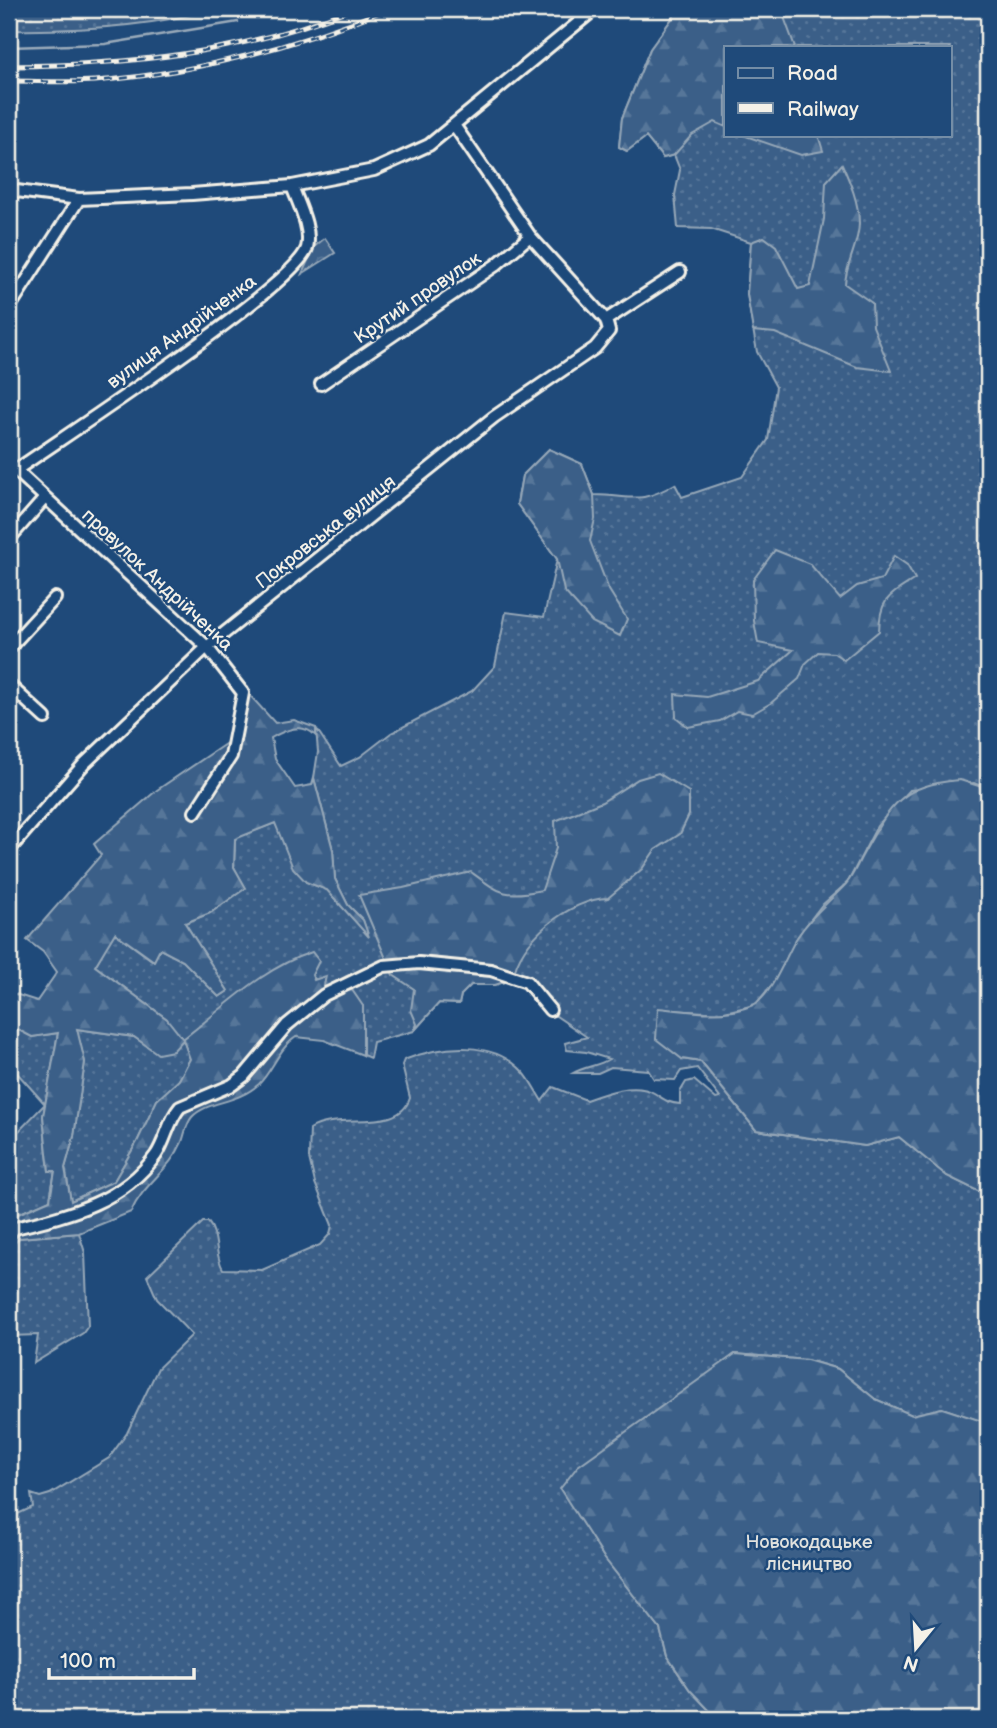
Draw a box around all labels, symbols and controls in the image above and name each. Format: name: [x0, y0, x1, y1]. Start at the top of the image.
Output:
legend: [724, 46, 951, 136]
text: Road: [787, 61, 838, 86]
text: Railway: [787, 97, 859, 122]
street label: Крутий провулок: [350, 247, 486, 349]
street label: вулиця Андрійченка: [103, 270, 261, 394]
street label: Покровська вулиця: [251, 470, 401, 594]
street label: провулок Андрійченка: [77, 504, 237, 656]
park label: Новокодацьке лісництво: [745, 1531, 873, 1576]
north arrow: [881, 1612, 951, 1682]
scale bar: [49, 1637, 194, 1681]
text: 100 m: [60, 1649, 116, 1674]
text: N: [901, 1650, 922, 1676]

